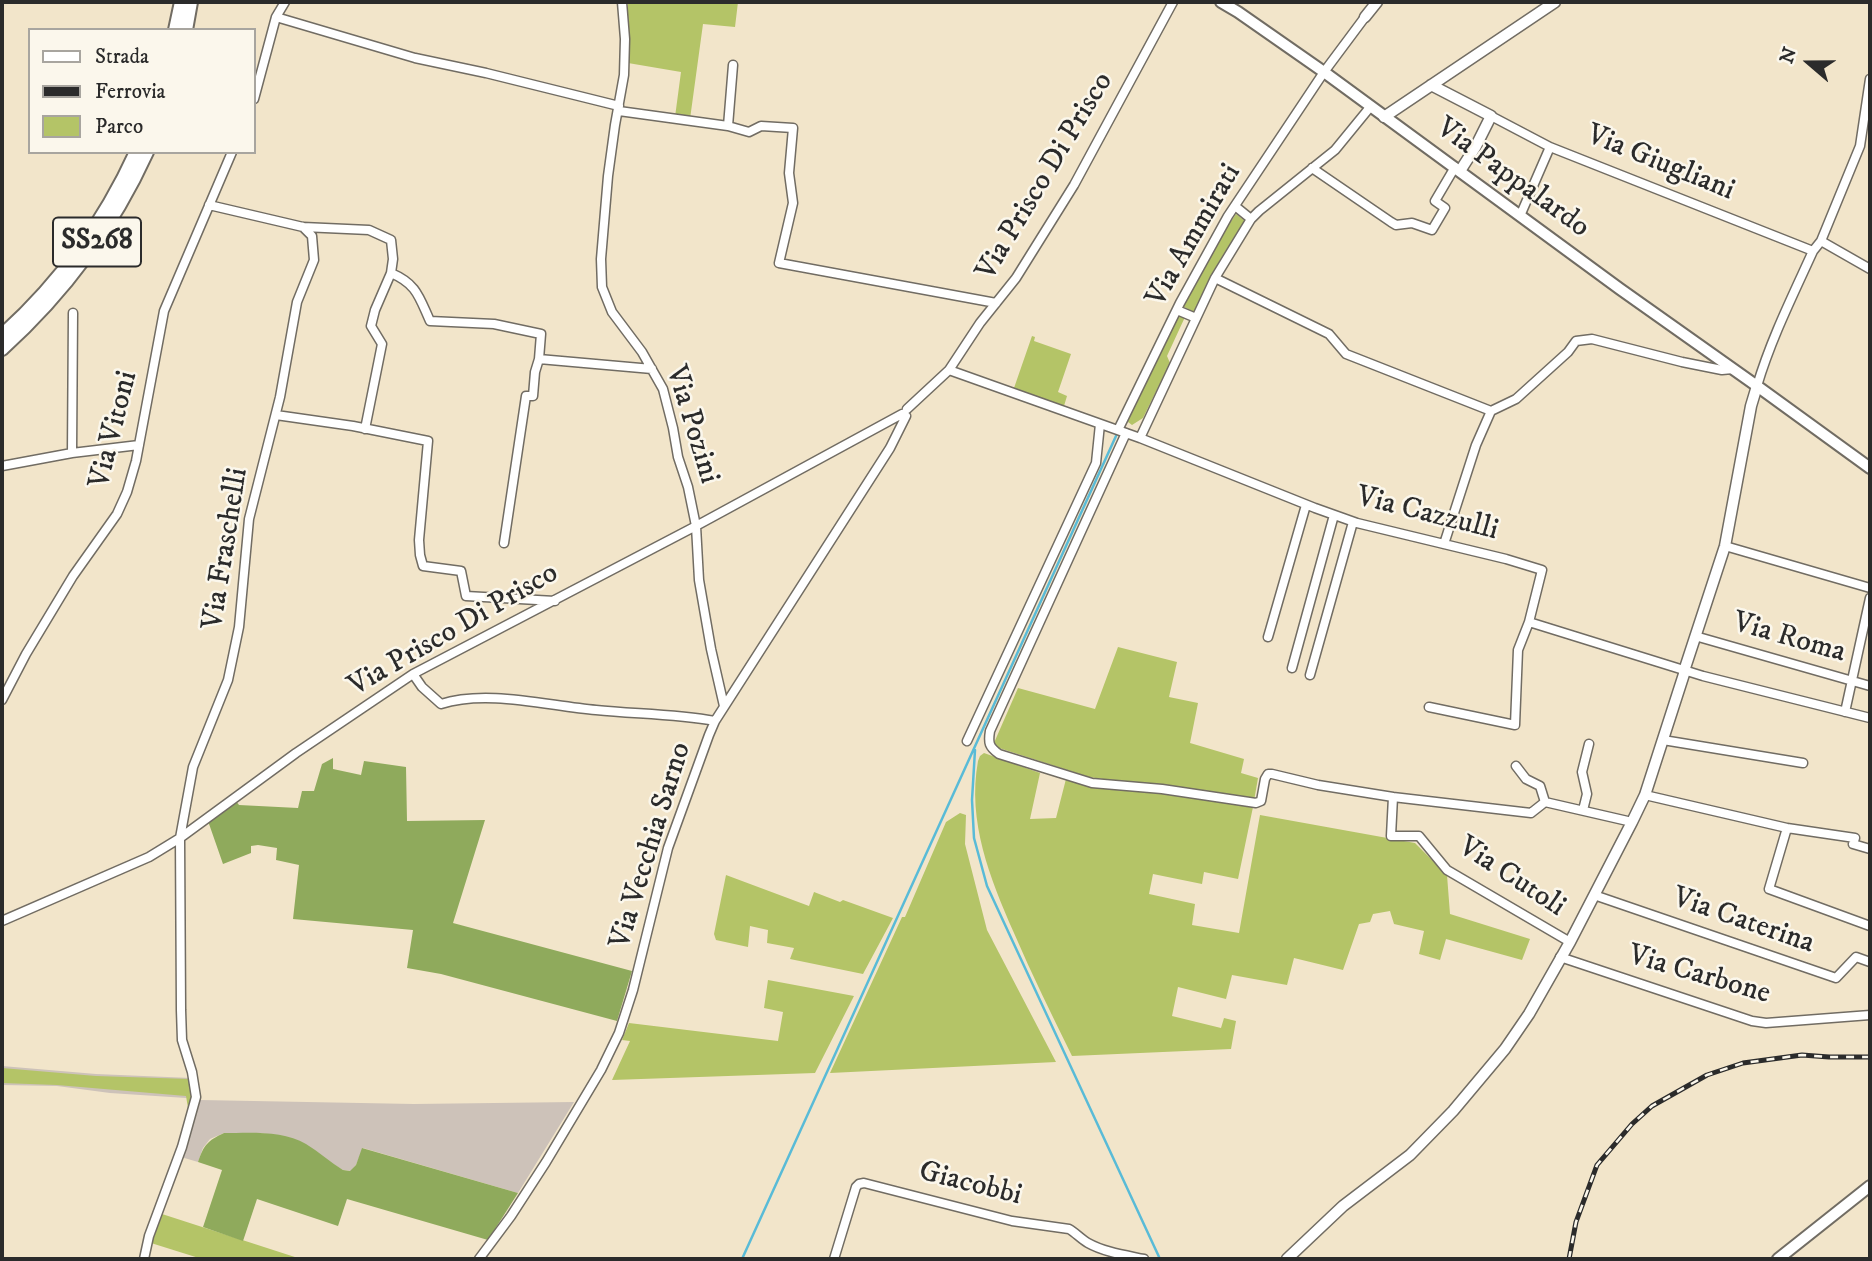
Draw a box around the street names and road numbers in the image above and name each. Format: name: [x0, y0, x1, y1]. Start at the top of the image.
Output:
street label: Via Prisco Di Prisco: [970, 66, 1122, 288]
street label: Via Pappalardo: [1428, 111, 1596, 247]
street label: Via Giugliani: [1581, 118, 1739, 210]
street label: Via Ammirati: [1140, 158, 1250, 314]
road number: SS268: [53, 218, 141, 266]
street label: Via Pozini: [656, 362, 726, 488]
street label: Via Vitoni: [83, 368, 147, 492]
street label: Via Fraschelli: [196, 466, 258, 632]
street label: Via Cazzulli: [1352, 480, 1502, 550]
street label: Via Prisco Di Prisco: [343, 556, 565, 706]
street label: Via Roma: [1729, 606, 1849, 672]
street label: Via Vecchia Sarno: [604, 739, 700, 953]
street label: Via Cutoli: [1450, 830, 1572, 926]
street label: Via Caterina: [1667, 881, 1819, 963]
street label: Via Carbone: [1624, 939, 1774, 1013]
street label: Giacobbi: [915, 1155, 1025, 1215]

